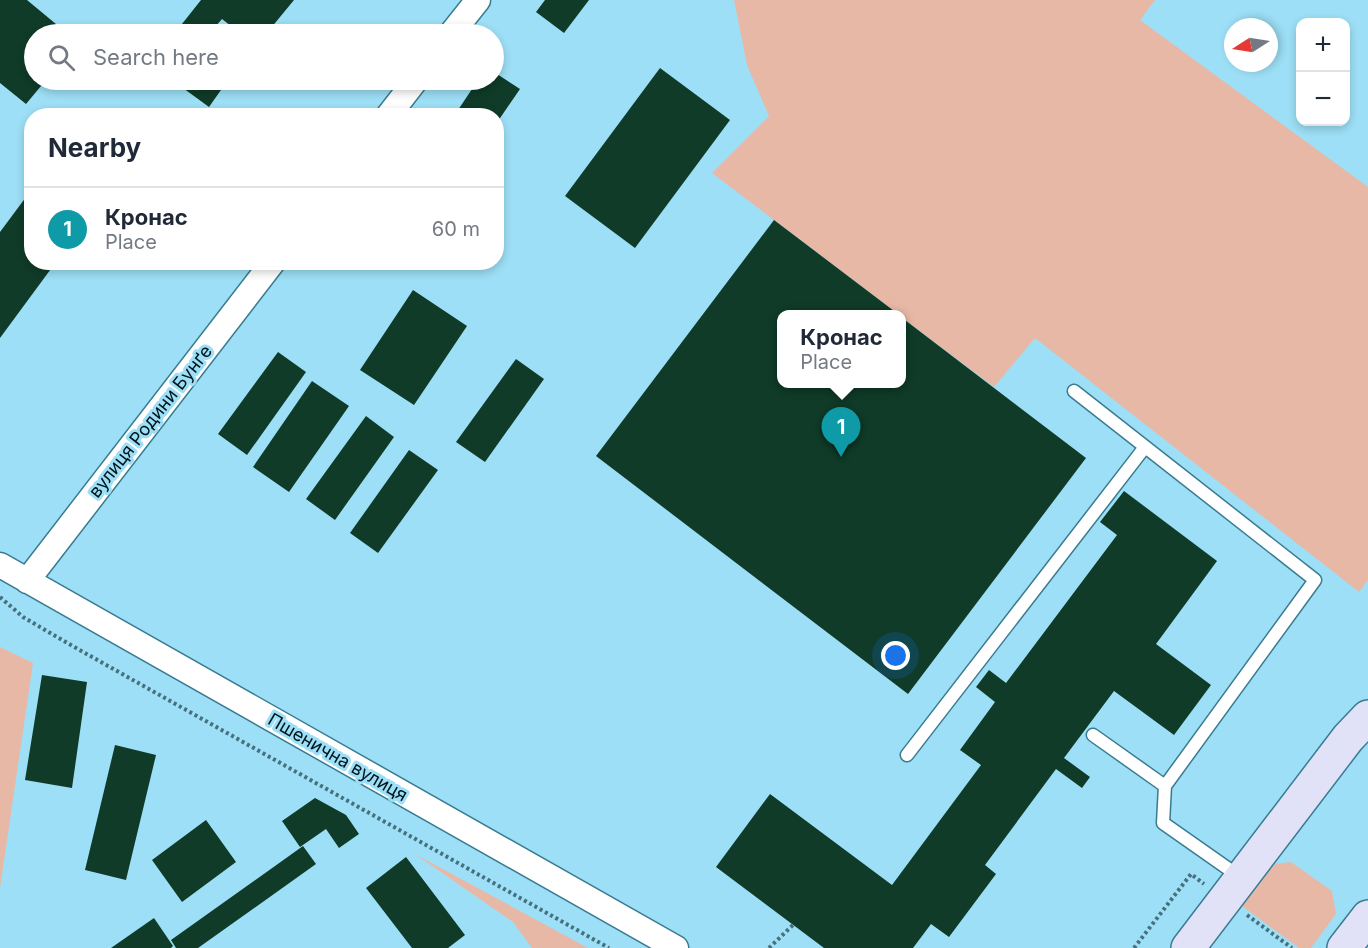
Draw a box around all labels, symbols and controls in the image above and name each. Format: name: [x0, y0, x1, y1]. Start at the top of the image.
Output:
north arrow: [1224, 18, 1278, 72]
map controls: [1296, 18, 1350, 126]
button: +: [1296, 18, 1350, 72]
search box: [24, 24, 504, 90]
icon: search: [45, 41, 78, 74]
text: Search here: [93, 44, 219, 70]
button: −: [1296, 72, 1350, 126]
text: Nearby: [48, 132, 141, 163]
text: Кронас: [105, 204, 188, 230]
text: 1: [63, 217, 72, 241]
text: 60 m: [432, 217, 480, 241]
text: Place: [105, 230, 157, 254]
popup: [777, 310, 906, 388]
text: Кронас: [800, 324, 883, 350]
street label: вулиця Родини Бунґе: [84, 341, 216, 501]
text: Place: [800, 350, 852, 374]
pin: 1: [822, 408, 860, 457]
your location: [881, 641, 910, 670]
street label: Пшенична вулиця: [265, 709, 411, 805]

